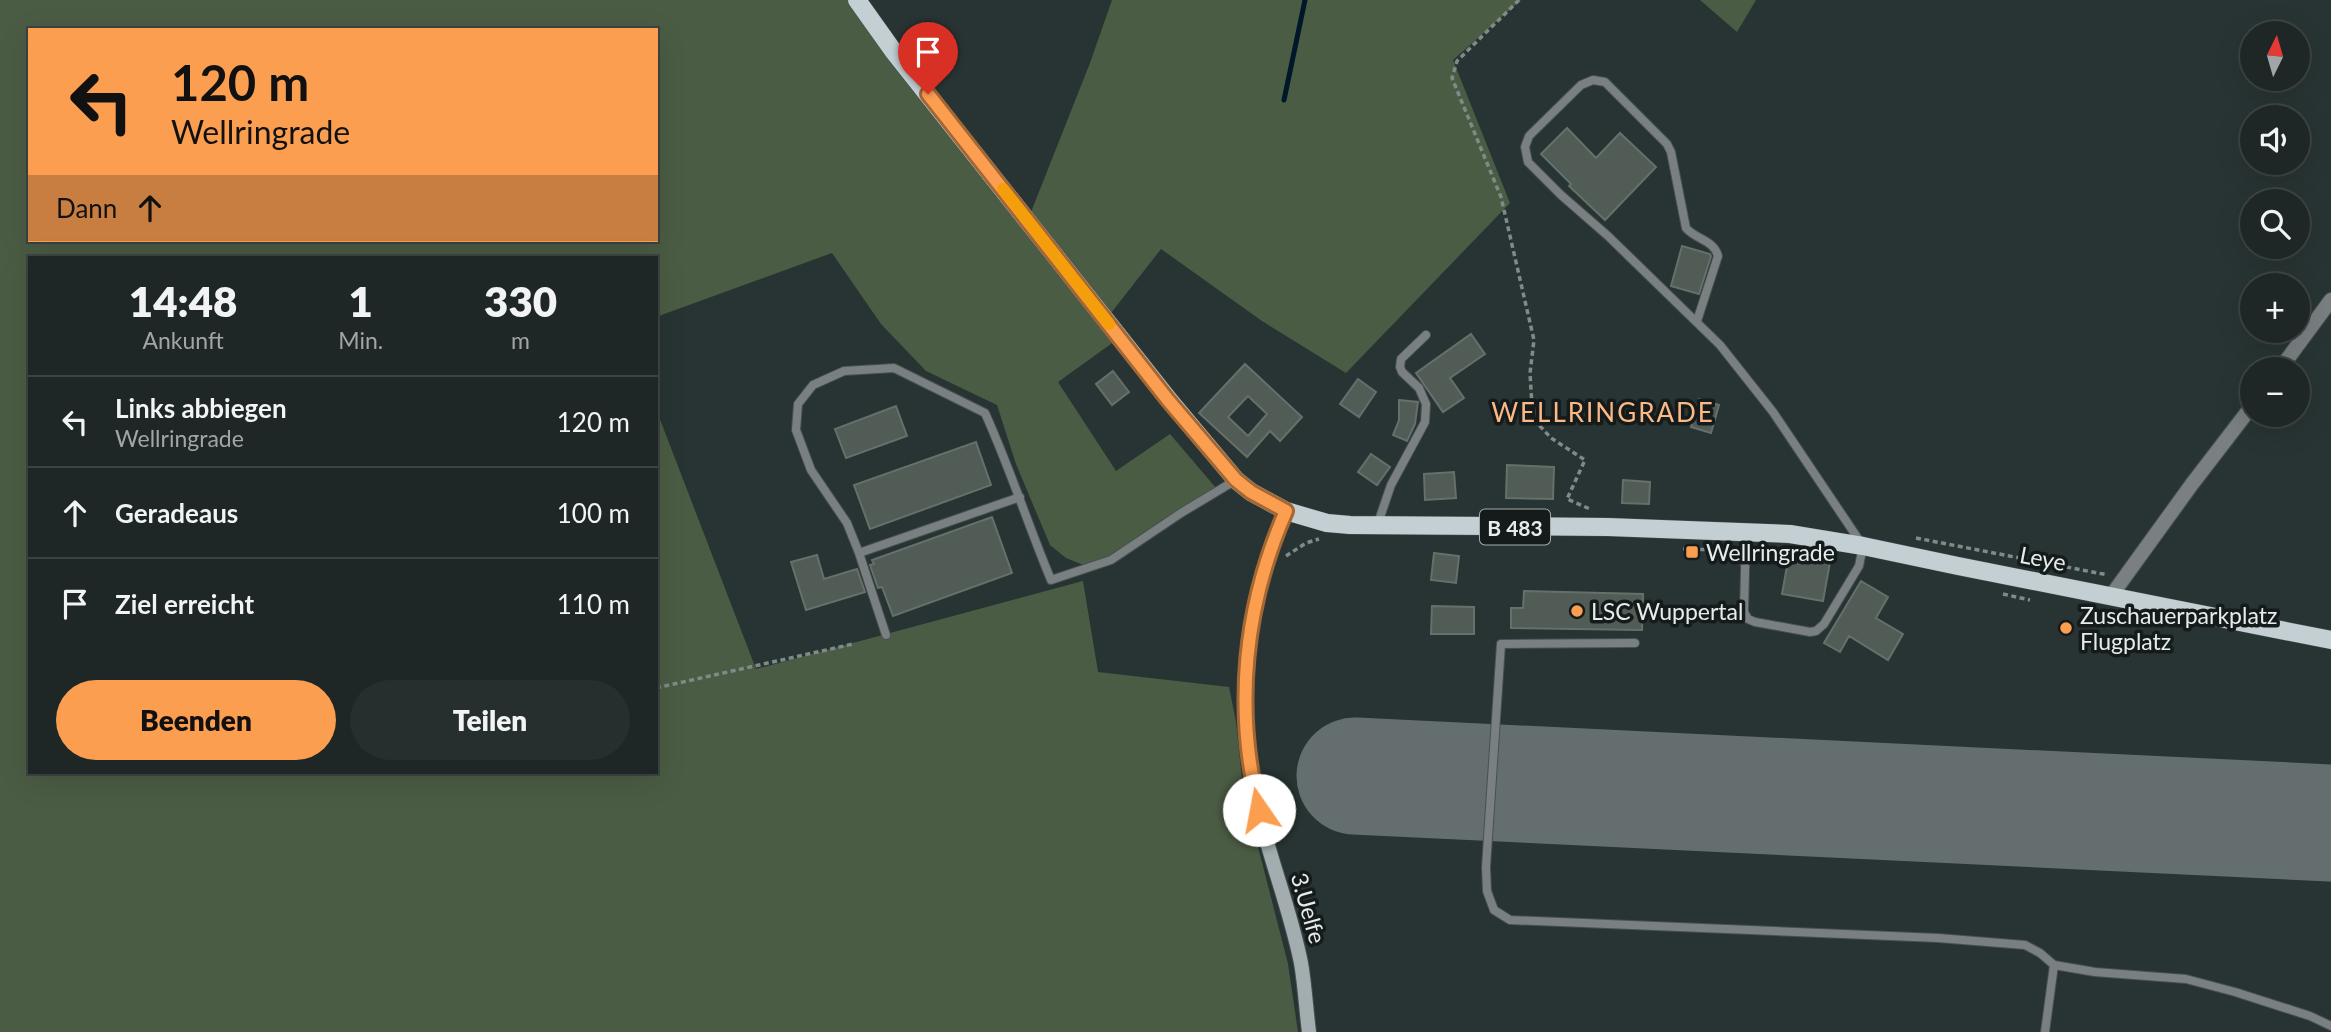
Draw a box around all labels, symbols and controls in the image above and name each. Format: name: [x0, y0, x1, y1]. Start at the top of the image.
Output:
north arrow: [2240, 21, 2310, 91]
map controls: [2240, 21, 2310, 427]
pin: [898, 22, 958, 94]
icon: arrive: [909, 33, 947, 71]
text: 120 m: [171, 53, 309, 111]
icon: left: [56, 56, 147, 147]
button: sound: [2240, 105, 2310, 175]
text: Wellringrade: [171, 112, 350, 151]
icon: ahead: [131, 189, 169, 227]
button: search: [2240, 189, 2310, 259]
text: Dann: [56, 192, 117, 224]
button: +: [2240, 273, 2310, 343]
text: 14:48: [129, 276, 237, 326]
text: 1: [349, 276, 373, 326]
text: 330: [484, 276, 557, 326]
text: Ankunft: [142, 326, 224, 354]
text: Min.: [338, 326, 383, 354]
text: m: [511, 326, 530, 354]
button: −: [2240, 357, 2310, 427]
text: Links abbiegen: [115, 392, 287, 424]
district label: WELLRINGRADE: [1491, 396, 1715, 428]
icon: left: [56, 403, 94, 441]
text: 120 m: [557, 406, 630, 438]
text: Wellringrade: [115, 424, 244, 452]
icon: ahead: [56, 494, 94, 532]
text: Geradeaus: [115, 497, 238, 529]
text: 100 m: [557, 497, 630, 529]
road number: B 483: [1480, 510, 1550, 544]
place label: Wellringrade: [1706, 538, 1835, 566]
street label: Leye: [2018, 540, 2068, 576]
marker: Wellringrade: [1684, 544, 1700, 560]
icon: arrive: [56, 585, 94, 623]
text: Ziel erreicht: [115, 588, 254, 620]
text: 110 m: [557, 588, 630, 620]
place label: LSC Wuppertal: [1591, 597, 1743, 625]
place label: Zuschauerparkplatz Flugplatz: [2080, 601, 2277, 655]
marker: LSC Wuppertal: [1569, 603, 1585, 619]
marker: Zuschauerparkplatz Flugplatz: [2058, 620, 2074, 636]
button: Beenden: [56, 680, 336, 760]
button: Teilen: [350, 680, 630, 760]
position arrow: [1222, 773, 1296, 847]
street label: 3.Uelfe: [1286, 869, 1332, 947]

